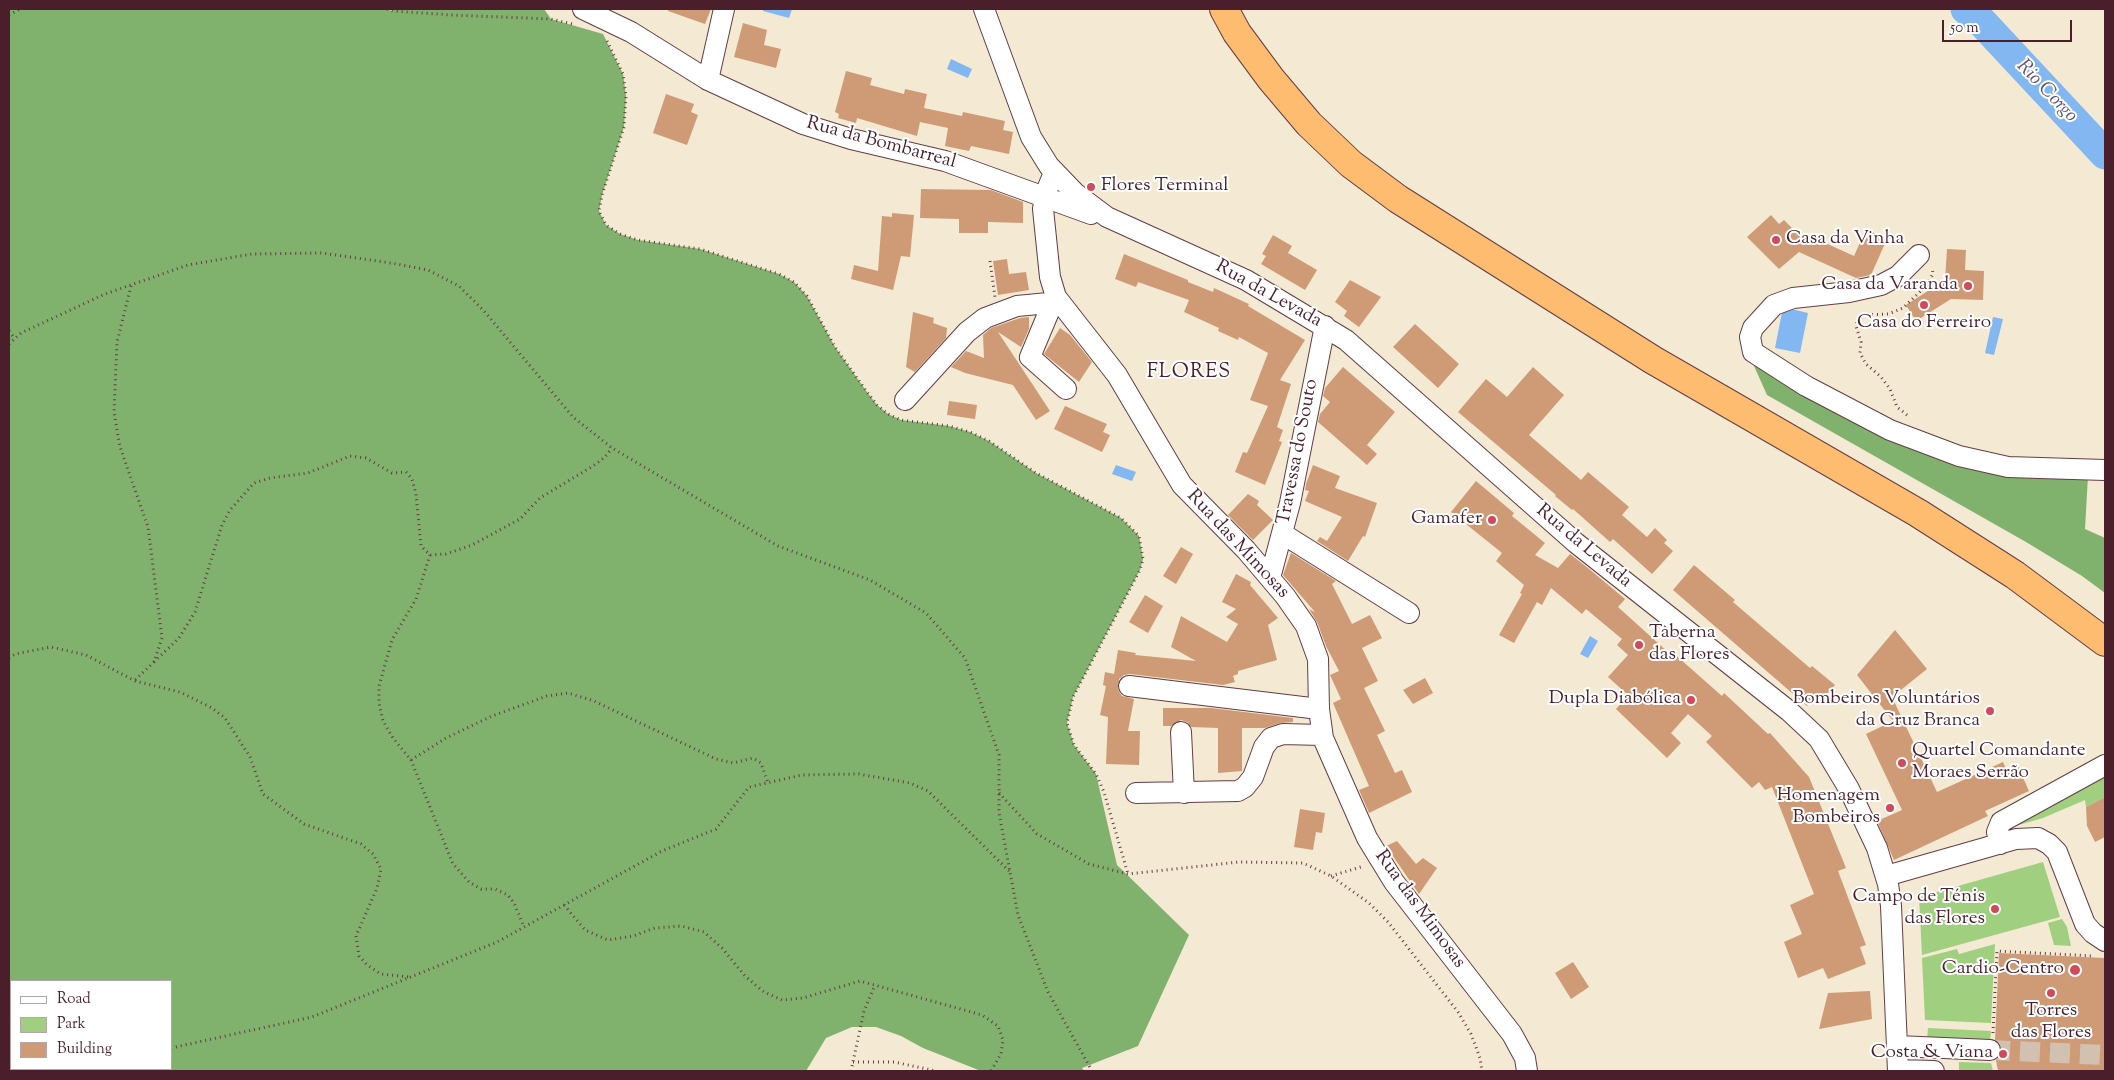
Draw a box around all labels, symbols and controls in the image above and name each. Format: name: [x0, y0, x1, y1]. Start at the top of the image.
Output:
scale bar: [1944, 10, 2074, 42]
text: 50 m: [1950, 18, 1979, 39]
water label: Rio Corgo: [2010, 56, 2082, 128]
street label: Rua da Bombarreal: [804, 113, 958, 175]
place label: Flores Terminal: [1101, 176, 1229, 198]
marker: Flores Terminal: [1085, 181, 1097, 193]
place label: Casa da Vinha: [1786, 229, 1904, 251]
marker: Casa da Vinha: [1770, 234, 1782, 246]
street label: Rua da Levada: [1211, 256, 1325, 334]
place label: Casa da Varanda: [1821, 275, 1958, 297]
marker: Casa da Varanda: [1962, 280, 1974, 292]
marker: Casa do Ferreiro: [1918, 299, 1930, 311]
place label: Casa do Ferreiro: [1857, 313, 1991, 335]
district label: FLORES: [1146, 362, 1232, 386]
street label: Travessa do Souto: [1274, 377, 1324, 527]
street label: Rua das Mimosas: [1181, 486, 1293, 604]
street label: Rua da Levada: [1530, 500, 1636, 594]
place label: Gamafer: [1411, 509, 1482, 531]
marker: Gamafer: [1486, 514, 1498, 526]
place label: Taberna das Flores: [1649, 623, 1729, 667]
marker: Taberna das Flores: [1633, 639, 1645, 651]
place label: Dupla Diabólica: [1549, 689, 1681, 711]
place label: Bombeiros Voluntários da Cruz Branca: [1792, 689, 1980, 733]
marker: Dupla Diabólica: [1685, 694, 1697, 706]
marker: Bombeiros Voluntários da Cruz Branca: [1984, 705, 1996, 717]
place label: Quartel Comandante Moraes Serrão: [1912, 741, 2086, 785]
marker: Quartel Comandante Moraes Serrão: [1896, 757, 1908, 769]
place label: Homenagem Bombeiros: [1777, 786, 1880, 830]
marker: Homenagem Bombeiros: [1884, 802, 1896, 814]
street label: Rua das Mimosas: [1369, 847, 1469, 973]
place label: Campo de Ténis das Flores: [1853, 887, 1985, 931]
marker: Campo de Ténis das Flores: [1989, 903, 2001, 915]
place label: Cardio-Centro: [1942, 959, 2064, 981]
marker: Cardio-Centro: [2068, 963, 2082, 977]
legend: [10, 980, 172, 1070]
marker: Torres das Flores: [2045, 987, 2057, 999]
text: Road: [57, 989, 91, 1010]
place label: Torres das Flores: [2011, 1001, 2091, 1045]
text: Park: [57, 1014, 86, 1035]
text: Building: [57, 1039, 112, 1060]
place label: Costa & Viana: [1871, 1043, 1993, 1065]
marker: Costa & Viana: [1997, 1048, 2009, 1060]

